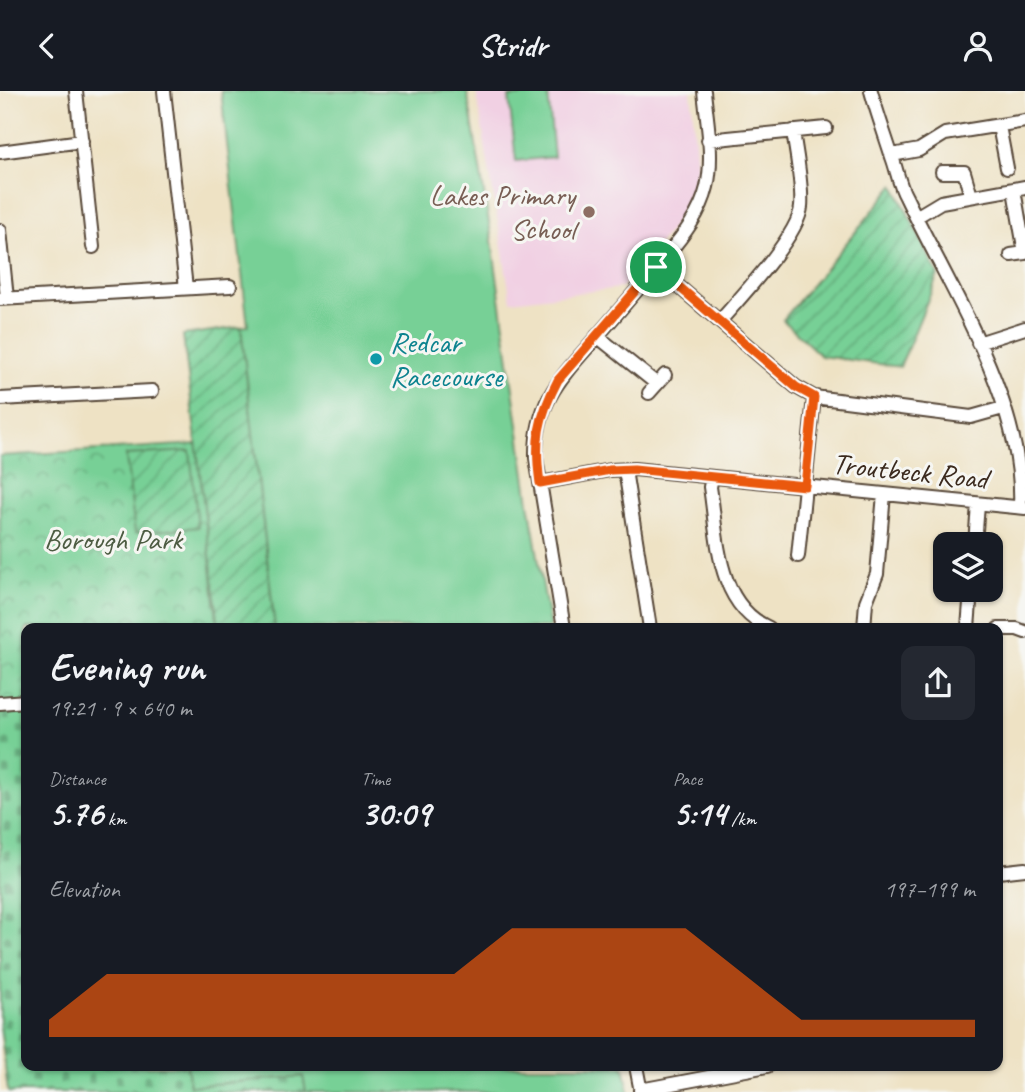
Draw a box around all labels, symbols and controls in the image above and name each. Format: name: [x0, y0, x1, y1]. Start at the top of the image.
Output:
text: Stridr: [478, 25, 547, 66]
icon: back: [28, 27, 66, 65]
icon: person: [959, 27, 997, 65]
place label: Lakes Primary School: [430, 176, 580, 248]
marker: Lakes Primary School: [581, 204, 597, 220]
pin: [626, 237, 686, 297]
icon: arrive: [637, 248, 675, 286]
place label: Redcar Racecourse: [390, 323, 505, 395]
marker: Redcar Racecourse: [368, 351, 384, 367]
street label: Troutbeck Road: [831, 444, 994, 498]
park label: Borough Park: [44, 520, 184, 558]
map controls: [933, 532, 1003, 602]
button: layers: [933, 532, 1003, 602]
text: Evening run: [49, 644, 205, 691]
button: share: [901, 646, 975, 720]
text: 19:21 · 9 × 640 m: [49, 694, 192, 723]
text: Distance: [49, 767, 106, 791]
text: Time: [361, 767, 390, 791]
text: Pace: [673, 767, 702, 791]
text: 5.76: [49, 791, 103, 836]
text: 30:09: [361, 791, 431, 836]
text: 5:14: [673, 791, 727, 836]
text: km: [103, 807, 126, 831]
text: /km: [727, 807, 756, 831]
text: Elevation: [49, 875, 120, 904]
text: 197–199 m: [884, 875, 975, 904]

